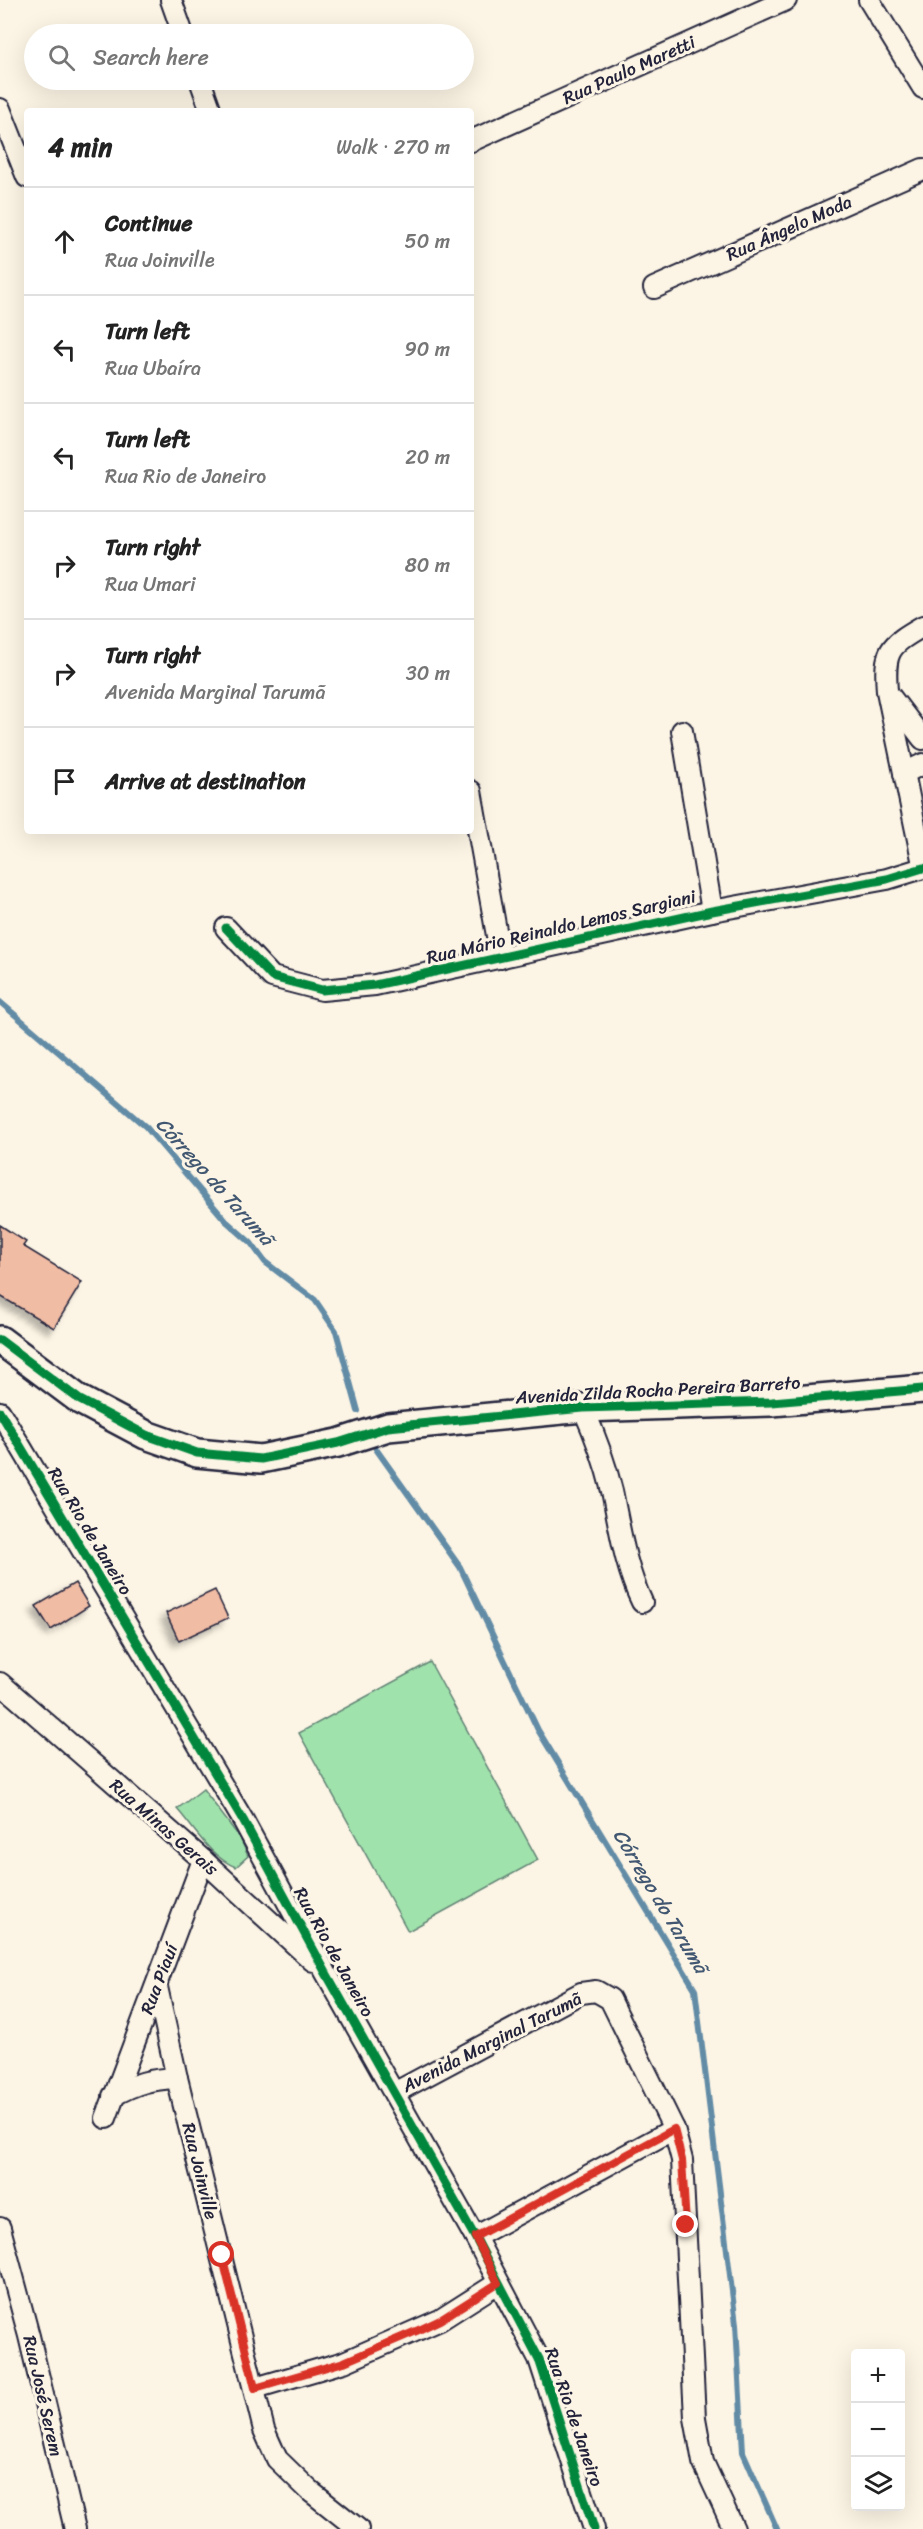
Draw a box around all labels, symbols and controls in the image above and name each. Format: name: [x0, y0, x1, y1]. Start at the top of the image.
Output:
search box: [24, 24, 474, 90]
street label: Rua Paulo Maretti: [557, 26, 702, 114]
text: Search here: [93, 38, 209, 77]
icon: search: [45, 41, 78, 74]
text: 4 min: [48, 124, 112, 170]
text: Walk · 270 m: [336, 130, 450, 165]
street label: Rua Ângelo Moda: [721, 186, 857, 270]
text: Continue: [105, 204, 193, 243]
text: 50 m: [405, 224, 450, 259]
icon: ahead: [48, 225, 81, 258]
text: Rua Joinville: [105, 243, 215, 278]
text: Turn left: [105, 312, 190, 351]
text: 90 m: [405, 332, 450, 367]
icon: left: [48, 333, 81, 366]
text: Rua Ubaíra: [105, 351, 201, 386]
text: Turn left: [105, 420, 190, 459]
text: 20 m: [405, 440, 450, 475]
icon: left: [48, 441, 81, 474]
text: Rua Rio de Janeiro: [105, 459, 266, 494]
text: Turn right: [105, 528, 200, 567]
text: 80 m: [405, 548, 450, 583]
icon: right: [48, 549, 81, 582]
text: Rua Umari: [105, 567, 195, 602]
text: Turn right: [105, 636, 200, 675]
text: 30 m: [406, 656, 450, 691]
icon: right: [48, 657, 81, 690]
text: Avenida Marginal Tarumã: [105, 675, 325, 710]
text: Arrive at destination: [105, 762, 306, 801]
icon: arrive: [48, 765, 81, 798]
street label: Rua Mário Reinaldo Lemos Sargiani: [423, 880, 700, 974]
water label: Córrego do Tarumã: [147, 1109, 285, 1257]
street label: Avenida Zilda Rocha Pereira Barreto: [514, 1367, 801, 1413]
street label: Rua Rio de Janeiro: [39, 1461, 141, 1602]
street label: Rua Minas Gerais: [102, 1770, 227, 1884]
water label: Córrego do Tarumã: [603, 1822, 720, 1984]
street label: Rua Rio de Janeiro: [285, 1881, 383, 2023]
street label: Rua Piauí: [131, 1937, 188, 2019]
street label: Avenida Marginal Tarumã: [395, 1982, 589, 2102]
street label: Rua Joinville: [173, 2119, 228, 2223]
route end: [672, 2211, 698, 2237]
route start: [208, 2241, 234, 2267]
street label: Rua José Serem: [14, 2332, 72, 2460]
street label: Rua Rio de Janeiro: [535, 2343, 613, 2491]
map controls: [851, 2349, 905, 2511]
button: +: [851, 2349, 905, 2403]
button: −: [851, 2403, 905, 2457]
button: layers: [851, 2457, 905, 2511]

